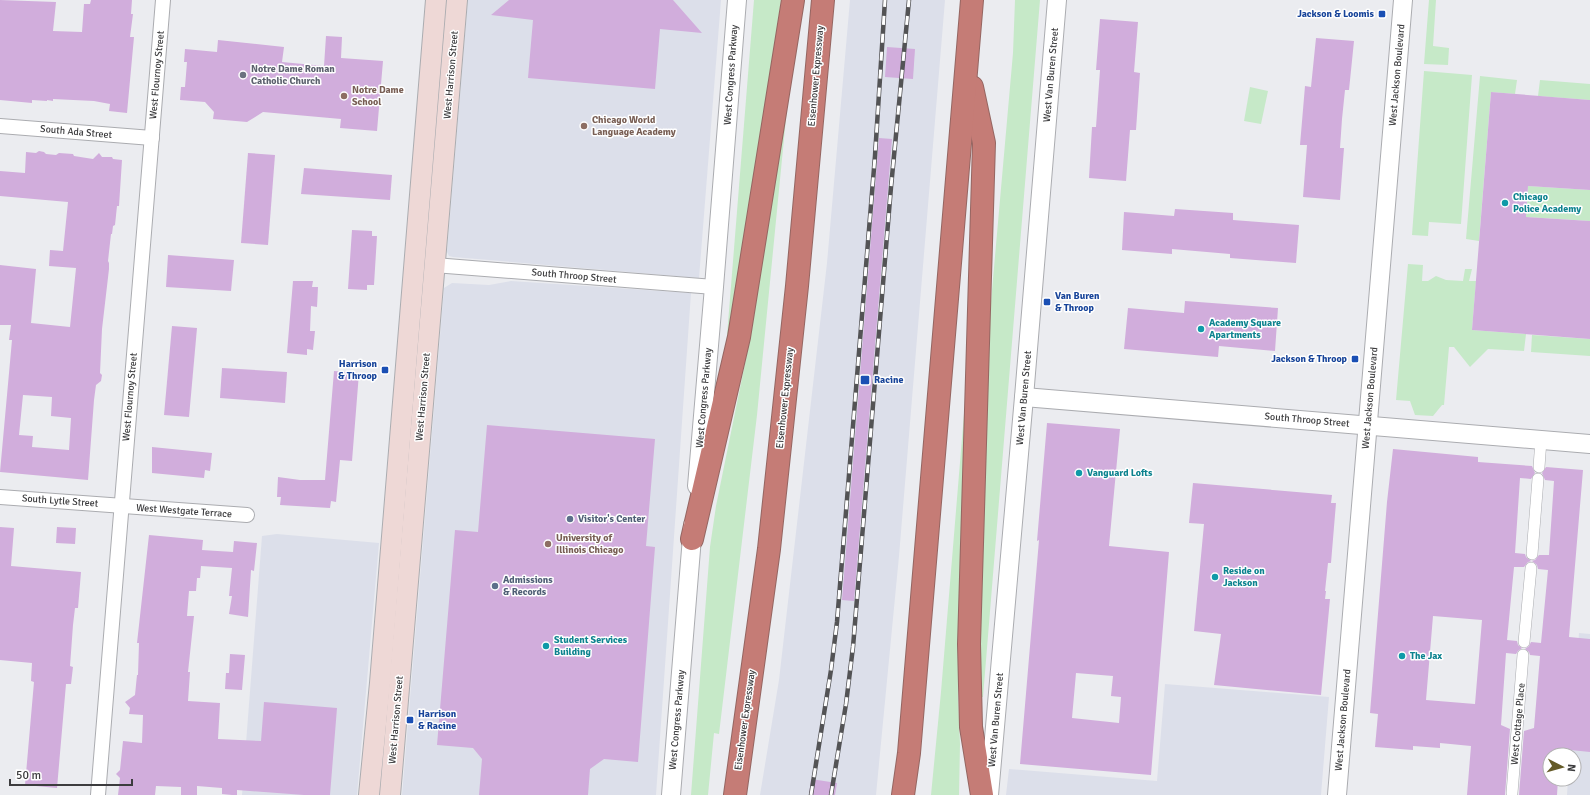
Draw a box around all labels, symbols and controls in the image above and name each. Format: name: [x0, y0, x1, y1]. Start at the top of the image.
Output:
place label: Jackson & Loomis: [1297, 8, 1375, 20]
marker: Jackson & Loomis: [1377, 9, 1387, 19]
street label: West Jackson Boulevard: [1387, 23, 1407, 127]
street label: West Congress Parkway: [722, 24, 741, 126]
street label: Eisenhower Expressway: [806, 25, 826, 127]
street label: West Van Buren Street: [1041, 27, 1061, 123]
street label: West Flournoy Street: [147, 30, 167, 120]
street label: West Harrison Street: [441, 30, 461, 120]
place label: Notre Dame Roman Catholic Church: [251, 63, 335, 87]
marker: Notre Dame Roman Catholic Church: [238, 70, 248, 80]
place label: Notre Dame School: [352, 84, 404, 108]
marker: Notre Dame School: [339, 91, 349, 101]
place label: Chicago World Language Academy: [592, 114, 676, 138]
marker: Chicago World Language Academy: [579, 121, 589, 131]
street label: South Ada Street: [40, 123, 113, 141]
place label: Chicago Police Academy: [1513, 191, 1581, 215]
marker: Chicago Police Academy: [1500, 198, 1510, 208]
street label: South Throop Street: [531, 266, 617, 286]
place label: Van Buren & Throop: [1055, 290, 1100, 314]
marker: Van Buren & Throop: [1042, 297, 1052, 307]
place label: Academy Square Apartments: [1209, 317, 1281, 341]
marker: Academy Square Apartments: [1196, 324, 1206, 334]
street label: West Jackson Boulevard: [1360, 346, 1380, 450]
street label: West Congress Parkway: [694, 347, 714, 449]
street label: Eisenhower Expressway: [774, 347, 796, 449]
street label: West Van Buren Street: [1014, 350, 1034, 446]
street label: West Flournoy Street: [120, 352, 140, 442]
street label: West Harrison Street: [413, 352, 433, 442]
place label: Jackson & Throop: [1271, 353, 1348, 365]
marker: Jackson & Throop: [1350, 354, 1360, 364]
place label: Harrison & Throop: [338, 358, 378, 382]
marker: Harrison & Throop: [380, 365, 390, 375]
marker: Racine: [859, 374, 871, 386]
place label: Racine: [874, 374, 903, 386]
street label: South Throop Street: [1264, 410, 1350, 430]
place label: Vanguard Lofts: [1087, 467, 1153, 479]
marker: Vanguard Lofts: [1074, 468, 1084, 478]
street label: South Lytle Street: [21, 492, 99, 510]
street label: West Westgate Terrace: [136, 502, 232, 520]
place label: Visitor's Center: [578, 513, 645, 525]
marker: Visitor's Center: [565, 514, 575, 524]
place label: University of Illinois Chicago: [556, 532, 623, 556]
marker: University of Illinois Chicago: [543, 539, 553, 549]
place label: Reside on Jackson: [1223, 565, 1265, 589]
marker: Reside on Jackson: [1210, 572, 1220, 582]
place label: Admissions & Records: [503, 574, 553, 598]
marker: Admissions & Records: [490, 581, 500, 591]
place label: Student Services Building: [554, 634, 628, 658]
marker: Student Services Building: [541, 641, 551, 651]
place label: The Jax: [1410, 650, 1442, 662]
marker: The Jax: [1397, 651, 1407, 661]
street label: West Jackson Boulevard: [1333, 668, 1353, 772]
street label: West Congress Parkway: [667, 669, 687, 771]
street label: Eisenhower Expressway: [732, 669, 758, 771]
street label: West Van Buren Street: [986, 672, 1006, 768]
street label: West Harrison Street: [386, 675, 406, 765]
street label: West Cottage Place: [1508, 683, 1528, 765]
place label: Harrison & Racine: [418, 708, 457, 732]
marker: Harrison & Racine: [405, 715, 415, 725]
north arrow: [1542, 747, 1582, 787]
scale bar: [10, 761, 132, 787]
text: N: [1565, 764, 1578, 772]
text: 50 m: [16, 768, 41, 783]

